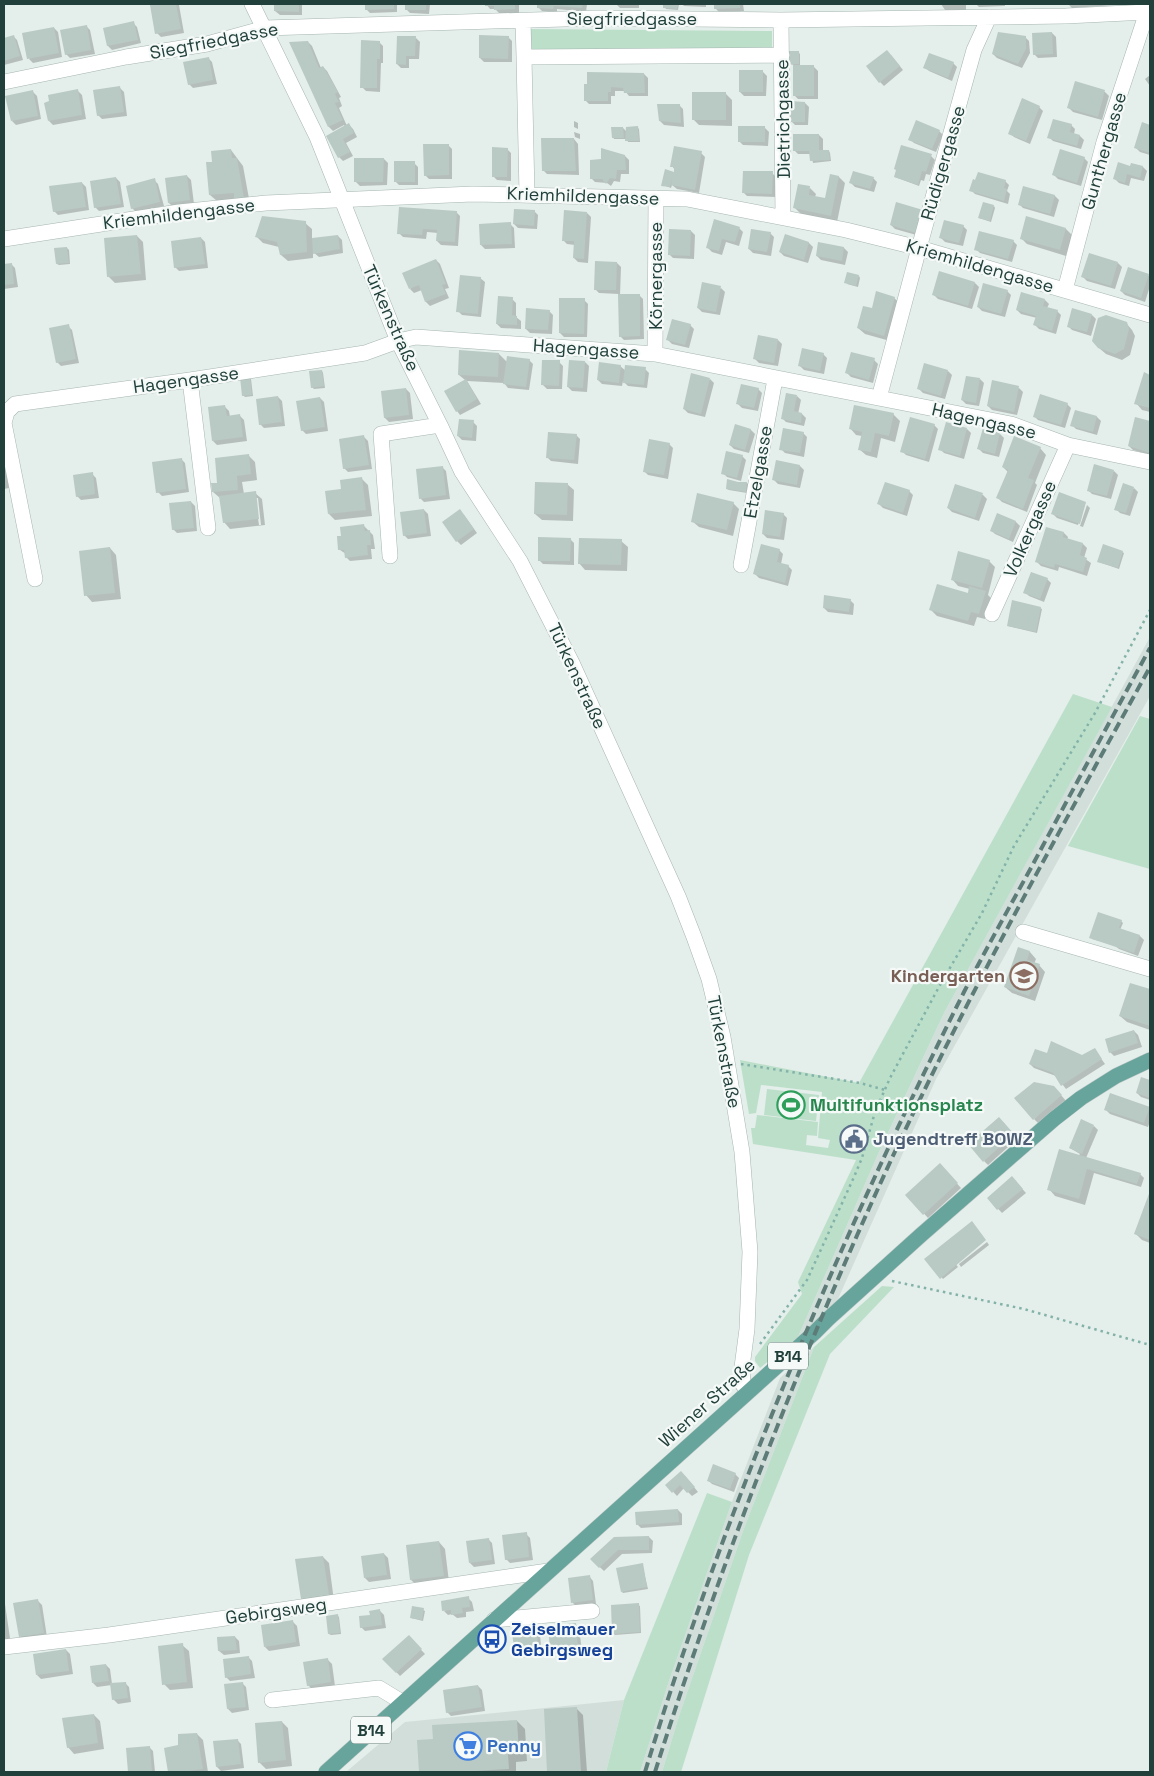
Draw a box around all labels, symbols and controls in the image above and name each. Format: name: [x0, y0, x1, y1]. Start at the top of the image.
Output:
street label: Siegfriedgasse: [567, 7, 697, 30]
street label: Siegfriedgasse: [148, 17, 280, 64]
street label: Dietrichgasse: [770, 59, 795, 179]
street label: Gunthergasse: [1076, 89, 1131, 212]
street label: Rüdigergasse: [915, 103, 970, 223]
street label: Kriemhildengasse: [506, 181, 660, 210]
street label: Kriemhildengasse: [102, 193, 256, 234]
street label: Körnergasse: [644, 222, 667, 330]
street label: Kriemhildengasse: [903, 233, 1057, 298]
street label: Türkenstraße: [358, 261, 425, 375]
street label: Hagengasse: [532, 333, 640, 364]
street label: Hagengasse: [132, 361, 240, 398]
street label: Hagengasse: [930, 397, 1039, 444]
street label: Etzelgasse: [738, 424, 777, 520]
street label: Volkergasse: [998, 477, 1061, 581]
street label: Türkenstraße: [543, 619, 612, 732]
school or university icon: Kindergarten: [1009, 961, 1039, 991]
place label: Kindergarten: [891, 964, 1005, 987]
street label: Türkenstraße: [702, 994, 747, 1110]
sports icon: Multifunktionsplatz: [776, 1090, 806, 1120]
place label: Multifunktionsplatz: [810, 1093, 983, 1116]
public building icon: Jugendtreff BOWZ: [839, 1124, 869, 1154]
place label: Jugendtreff BOWZ: [873, 1127, 1033, 1150]
road number: B14: [768, 1342, 808, 1370]
street label: Wiener Straße: [654, 1353, 760, 1452]
street label: Gebirgsweg: [224, 1592, 328, 1629]
place label: Zeiselmauer Gebirgsweg: [511, 1617, 615, 1661]
bus stop icon: Zeiselmauer Gebirgsweg: [477, 1624, 507, 1654]
road number: B14: [351, 1716, 391, 1744]
supermarket icon: Penny: [453, 1731, 483, 1761]
place label: Penny: [487, 1734, 541, 1757]

